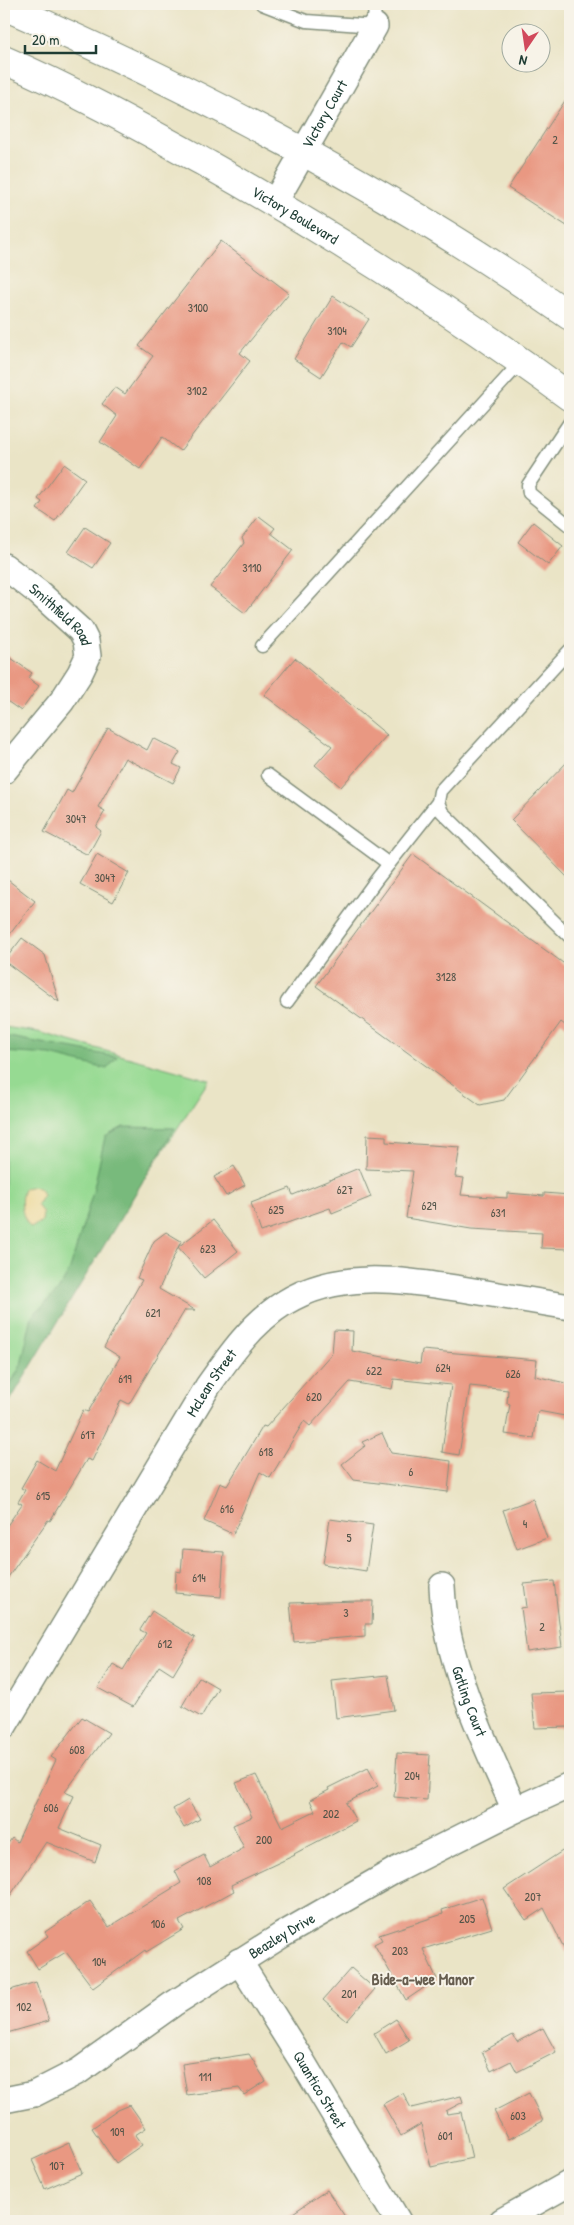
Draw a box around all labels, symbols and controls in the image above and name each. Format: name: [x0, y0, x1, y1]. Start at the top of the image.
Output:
scale bar: [25, 22, 96, 54]
north arrow: [502, 22, 552, 72]
text: 20 m: [32, 29, 59, 50]
text: N: [517, 51, 529, 71]
street label: Victory Court: [297, 75, 353, 152]
house number: 2: [552, 131, 558, 148]
street label: Victory Boulevard: [248, 181, 343, 249]
house number: 3100: [188, 299, 208, 316]
house number: 3104: [327, 322, 347, 339]
house number: 3102: [187, 382, 208, 399]
house number: 3110: [242, 559, 262, 576]
street label: Smithfield Road: [25, 578, 97, 646]
house number: 3047: [65, 810, 87, 827]
house number: 3047: [94, 869, 116, 886]
house number: 3128: [436, 968, 456, 985]
house number: 627: [337, 1181, 353, 1198]
house number: 629: [422, 1197, 437, 1214]
house number: 625: [268, 1201, 284, 1218]
house number: 631: [491, 1204, 505, 1221]
house number: 623: [200, 1240, 216, 1257]
house number: 621: [146, 1304, 160, 1321]
street label: McLean Street: [181, 1344, 242, 1420]
house number: 624: [436, 1359, 451, 1376]
house number: 622: [366, 1362, 382, 1379]
house number: 626: [505, 1365, 521, 1382]
house number: 619: [118, 1370, 132, 1387]
house number: 620: [306, 1388, 322, 1405]
house number: 617: [80, 1426, 96, 1443]
house number: 618: [259, 1443, 273, 1460]
house number: 6: [409, 1463, 414, 1480]
house number: 615: [36, 1487, 50, 1504]
house number: 616: [220, 1500, 234, 1517]
house number: 4: [523, 1515, 528, 1532]
house number: 5: [346, 1529, 352, 1546]
house number: 614: [192, 1569, 206, 1586]
house number: 3: [343, 1604, 349, 1621]
house number: 2: [539, 1618, 545, 1635]
house number: 612: [158, 1635, 173, 1652]
street label: Gatling Court: [447, 1663, 492, 1741]
house number: 608: [69, 1741, 85, 1758]
house number: 204: [404, 1767, 420, 1784]
house number: 606: [44, 1799, 59, 1816]
house number: 202: [323, 1805, 340, 1822]
house number: 200: [256, 1831, 272, 1848]
house number: 108: [197, 1872, 211, 1889]
house number: 207: [525, 1888, 542, 1905]
street label: Beazley Drive: [244, 1907, 319, 1964]
house number: 205: [459, 1910, 475, 1927]
house number: 106: [151, 1915, 165, 1932]
house number: 203: [392, 1942, 408, 1959]
house number: 104: [92, 1953, 107, 1970]
district label: Bide-a-wee Manor: [372, 1968, 475, 1990]
house number: 201: [341, 1985, 357, 2002]
house number: 102: [16, 1998, 32, 2015]
street label: Quantico Street: [288, 2047, 352, 2133]
house number: 111: [198, 2068, 212, 2085]
house number: 603: [510, 2107, 526, 2124]
house number: 109: [110, 2123, 125, 2140]
house number: 601: [438, 2127, 452, 2144]
house number: 107: [49, 2157, 65, 2174]

